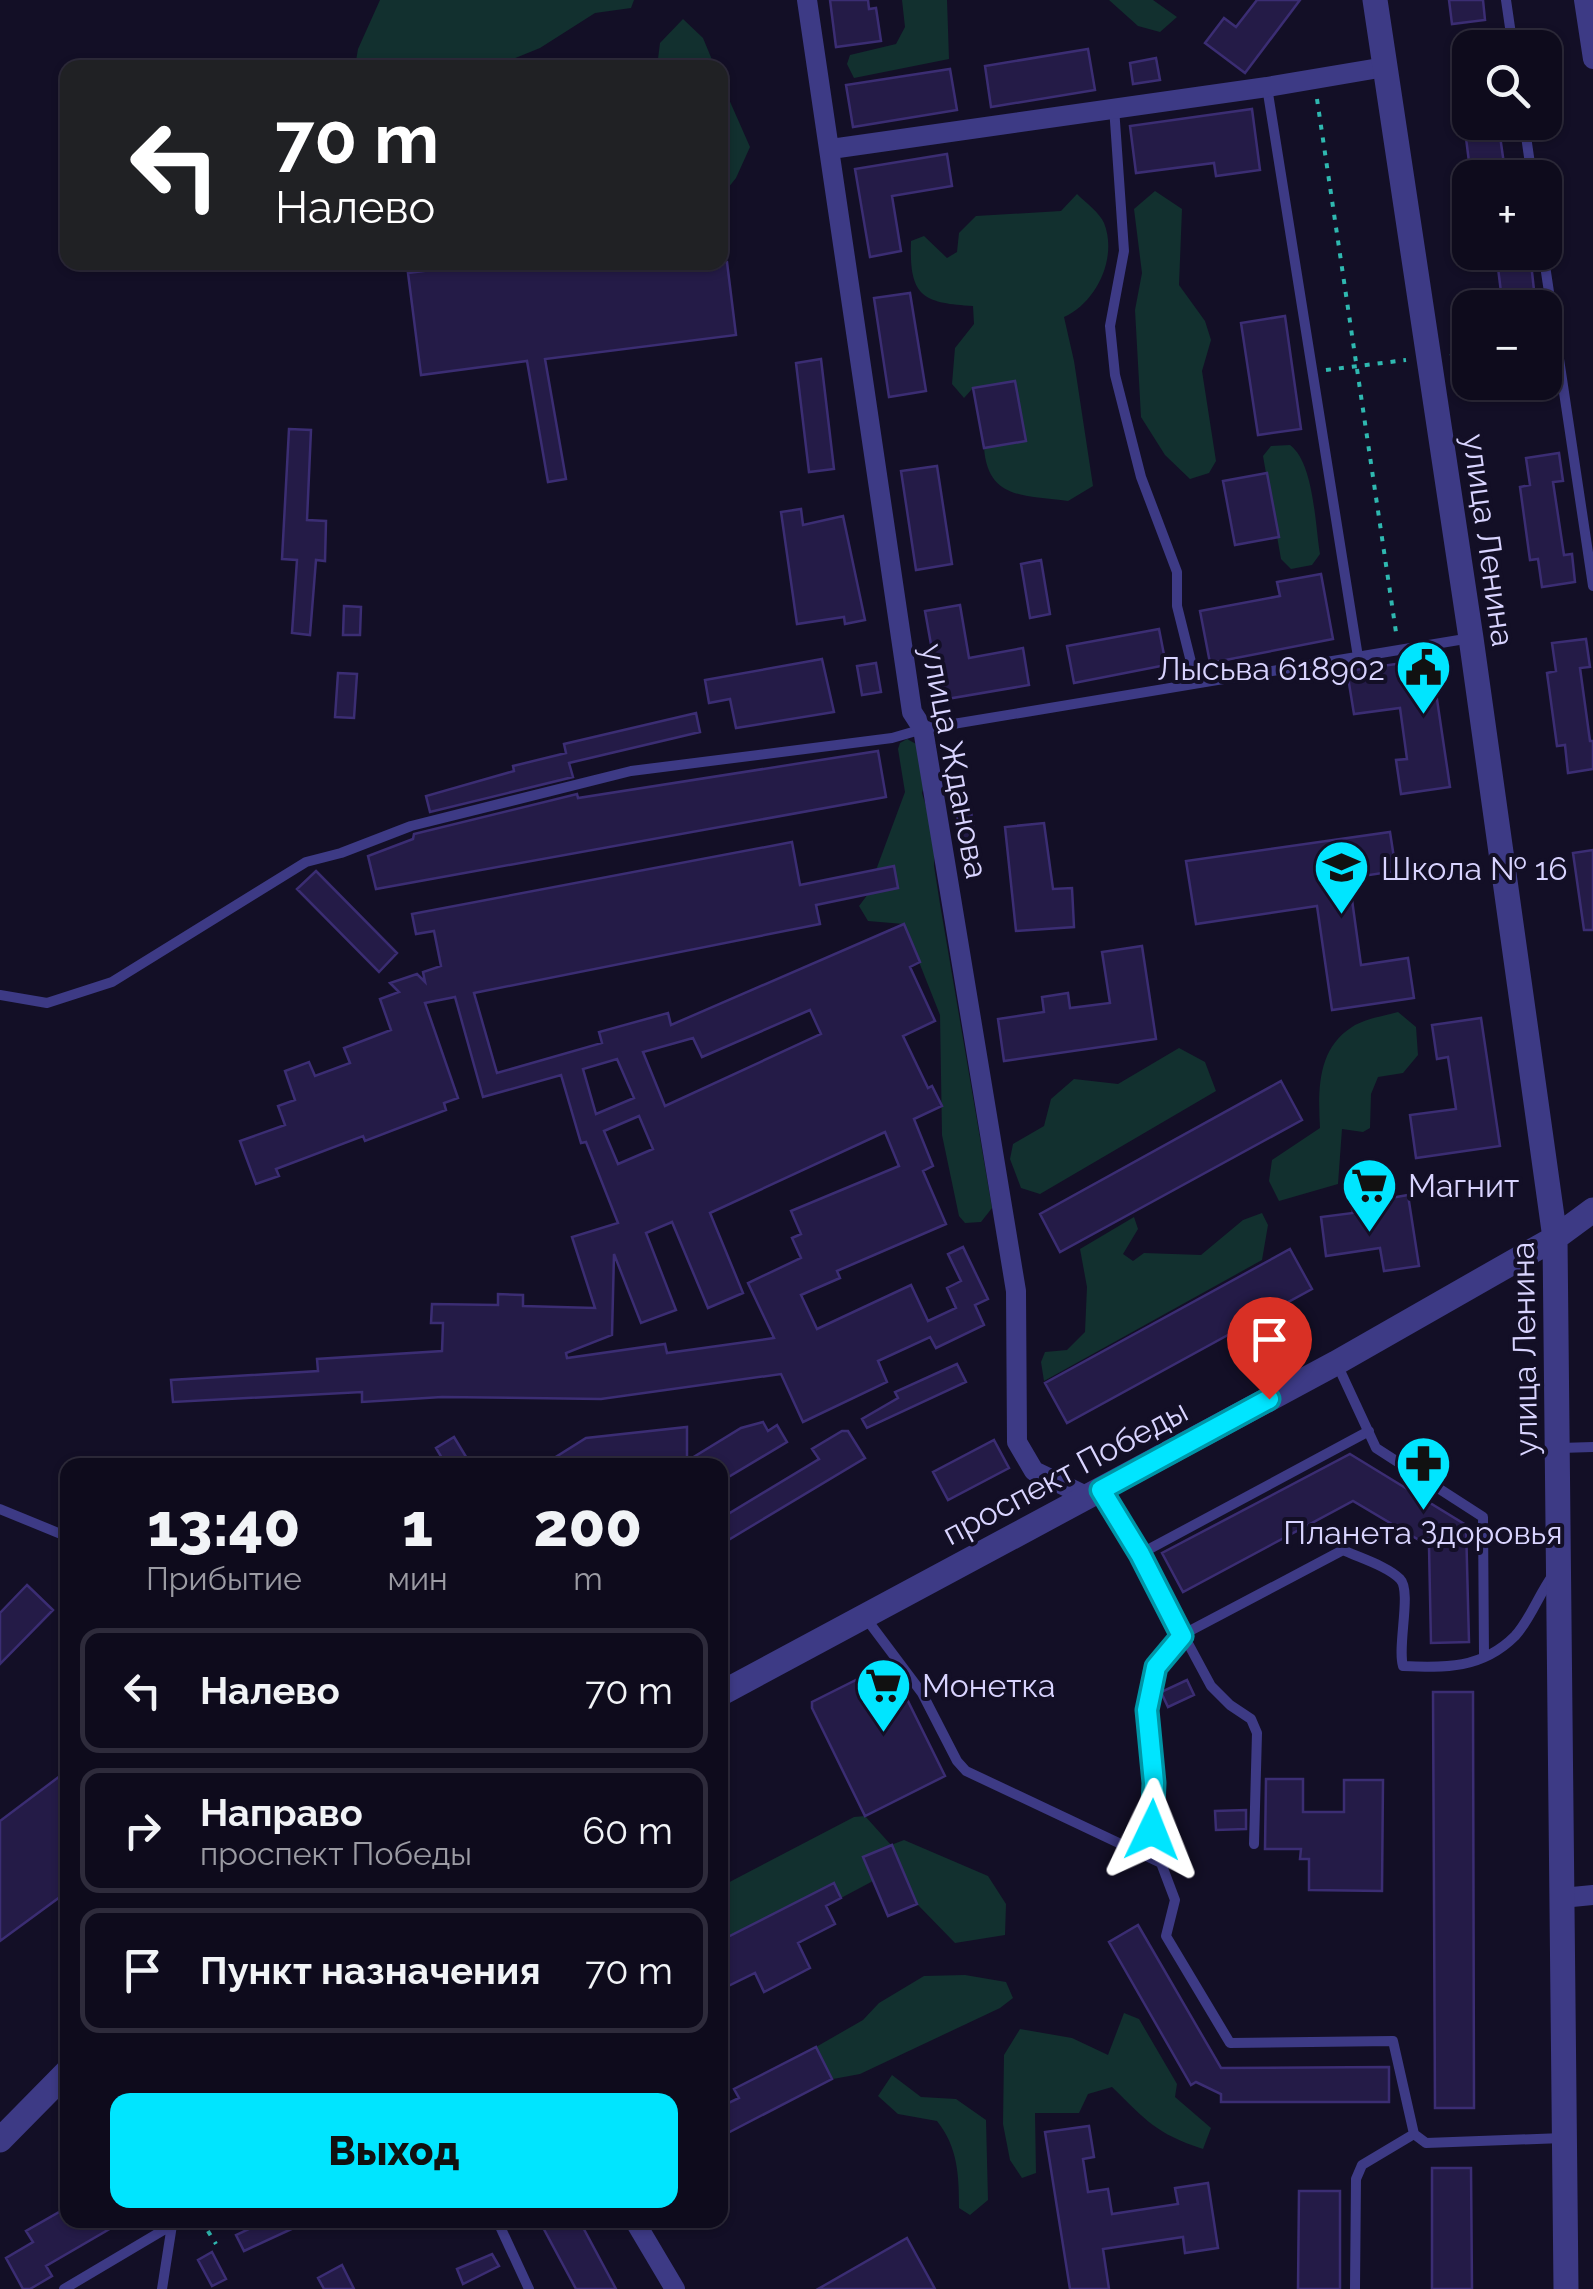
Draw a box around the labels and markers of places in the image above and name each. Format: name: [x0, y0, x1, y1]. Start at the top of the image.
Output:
public building icon: Лысьва 618902: [1394, 638, 1454, 717]
place label: Лысьва 618902: [1157, 650, 1385, 687]
school or university icon: Школа № 16: [1312, 838, 1372, 917]
place label: Школа № 16: [1381, 850, 1568, 887]
supermarket icon: Магнит: [1339, 1155, 1399, 1234]
place label: Магнит: [1408, 1167, 1519, 1204]
pin: [1227, 1297, 1312, 1400]
pharmacy icon: Планета Здоровья: [1393, 1433, 1453, 1512]
place label: Планета Здоровья: [1283, 1514, 1563, 1551]
supermarket icon: Монетка: [853, 1655, 913, 1734]
place label: Монетка: [922, 1667, 1056, 1704]

